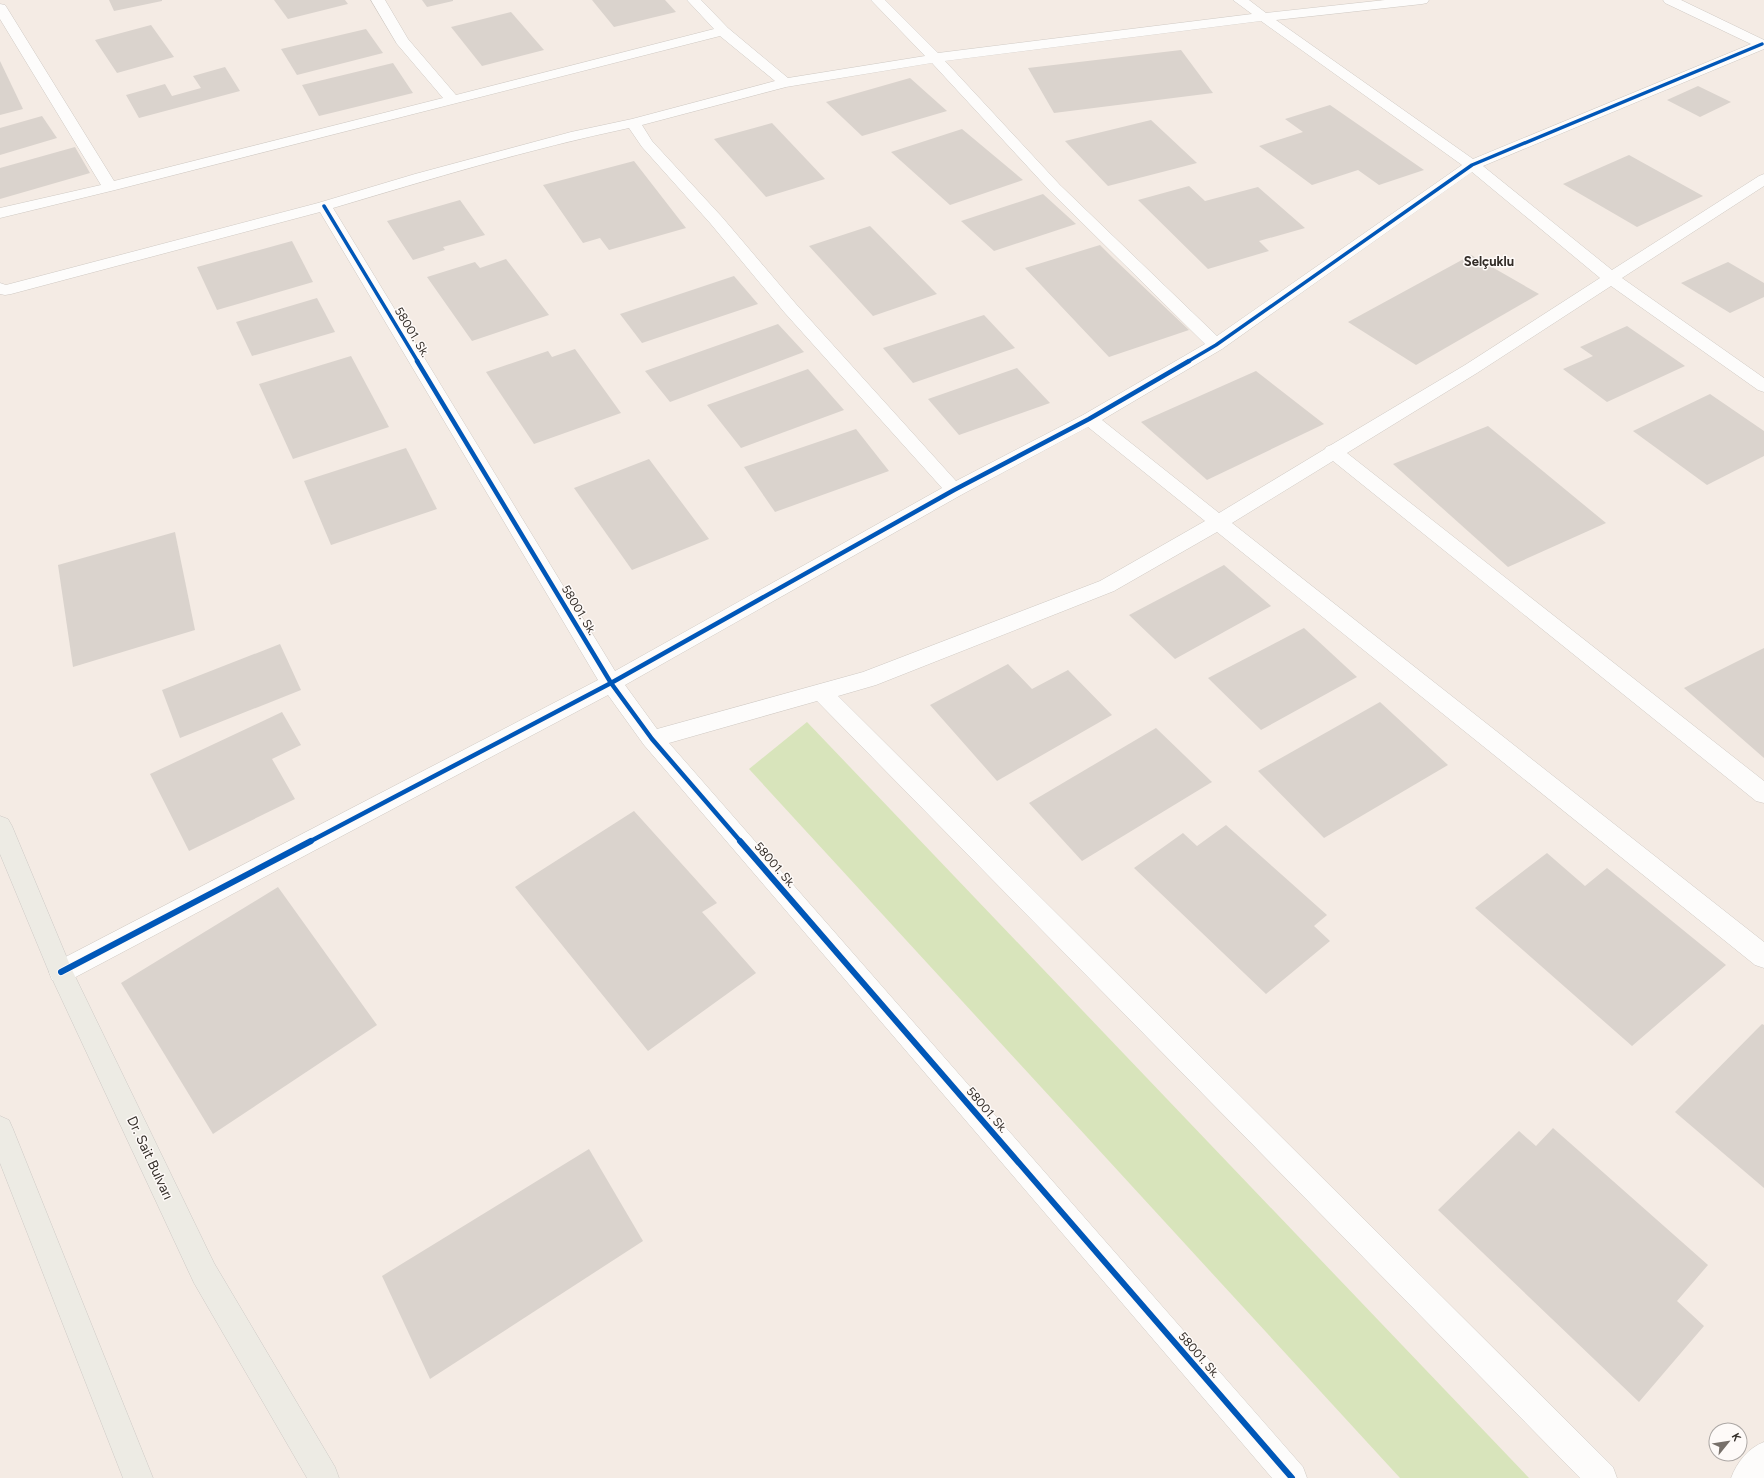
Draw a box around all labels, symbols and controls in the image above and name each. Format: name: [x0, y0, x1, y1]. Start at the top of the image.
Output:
district label: Selçuklu: [1464, 254, 1514, 269]
street label: 58001. Sk.: [392, 304, 432, 360]
street label: 58001. Sk.: [559, 582, 599, 638]
street label: 58001. Sk.: [751, 839, 799, 891]
street label: 58001. Sk.: [963, 1084, 1011, 1136]
street label: Dr. Sait Bulvarı: [123, 1114, 177, 1202]
street label: 58001. Sk.: [1175, 1329, 1223, 1381]
north arrow: [1708, 1422, 1748, 1462]
text: K: [1729, 1431, 1744, 1444]

